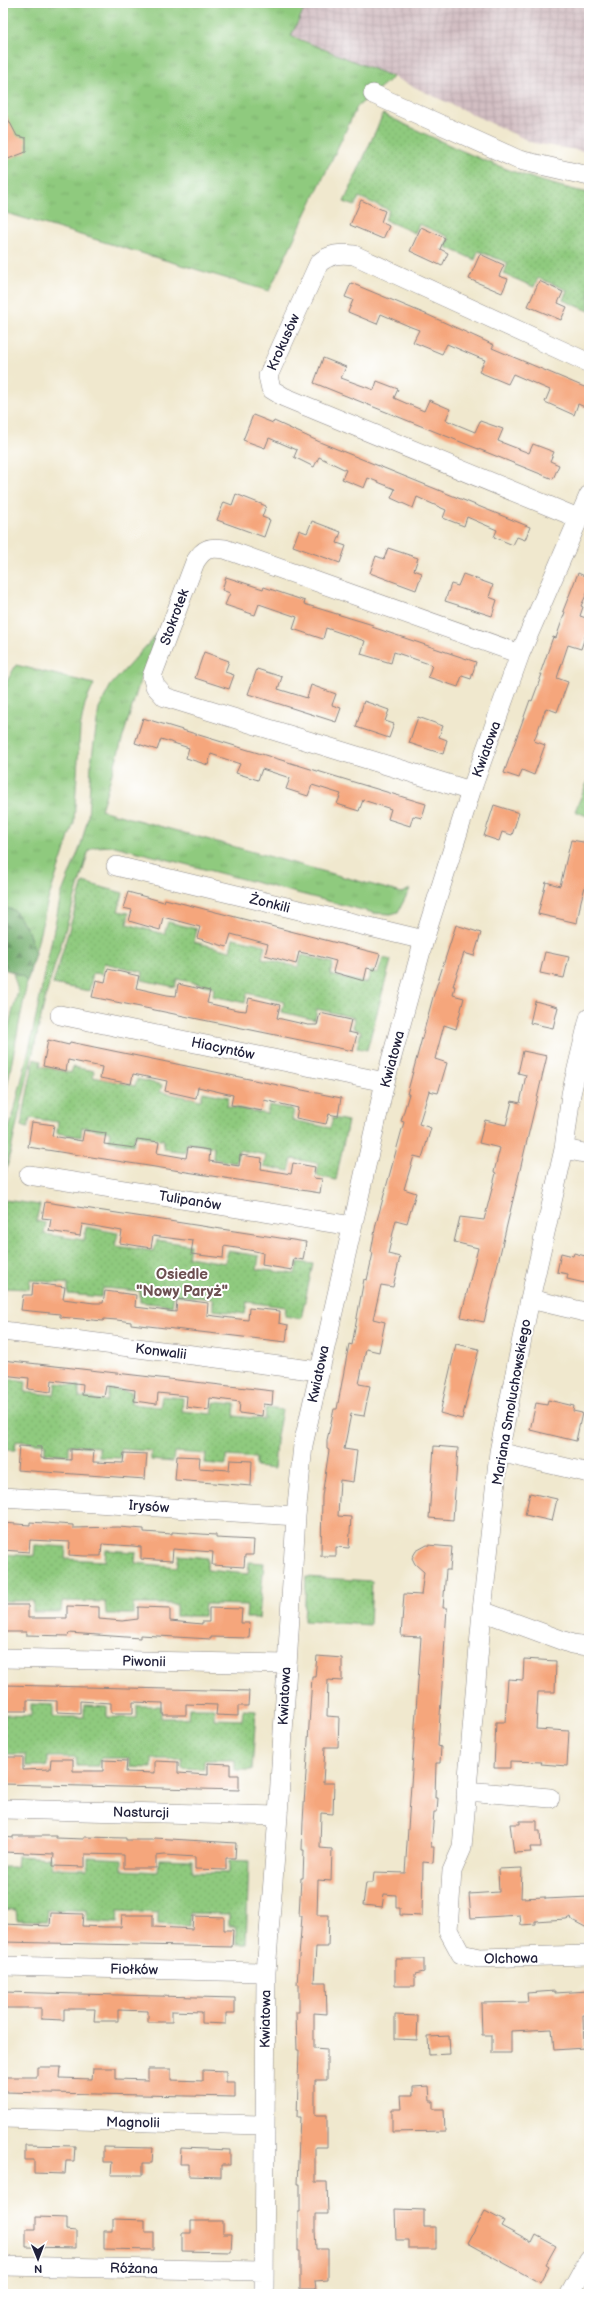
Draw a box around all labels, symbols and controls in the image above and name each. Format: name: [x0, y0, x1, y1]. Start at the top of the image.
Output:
street label: Krokusów: [263, 311, 304, 373]
street label: Stokrotek: [156, 587, 193, 648]
street label: Kwiatowa: [468, 719, 504, 780]
street label: Żonkili: [247, 889, 292, 917]
street label: Kwiatowa: [377, 1029, 408, 1090]
street label: Hiacyntów: [190, 1034, 257, 1064]
street label: Tulipanów: [158, 1187, 223, 1214]
district label: Osiedle "Nowy Paryż": [136, 1265, 228, 1301]
street label: Mariana Smoluchowskiego: [489, 1318, 534, 1486]
street label: Konwalii: [134, 1340, 188, 1363]
street label: Kwiatowa: [304, 1344, 333, 1404]
street label: Irysów: [128, 1497, 170, 1516]
street label: Piwonii: [122, 1653, 166, 1670]
street label: Kwiatowa: [274, 1666, 295, 1726]
street label: Nasturcji: [113, 1804, 169, 1821]
street label: Olchowa: [484, 1950, 538, 1967]
street label: Fiołków: [110, 1961, 159, 1978]
street label: Kwiatowa: [256, 1990, 275, 2048]
street label: Magnolii: [106, 2114, 160, 2131]
north arrow: [18, 2239, 58, 2279]
street label: Różana: [110, 2260, 158, 2277]
text: N: [34, 2262, 42, 2275]

